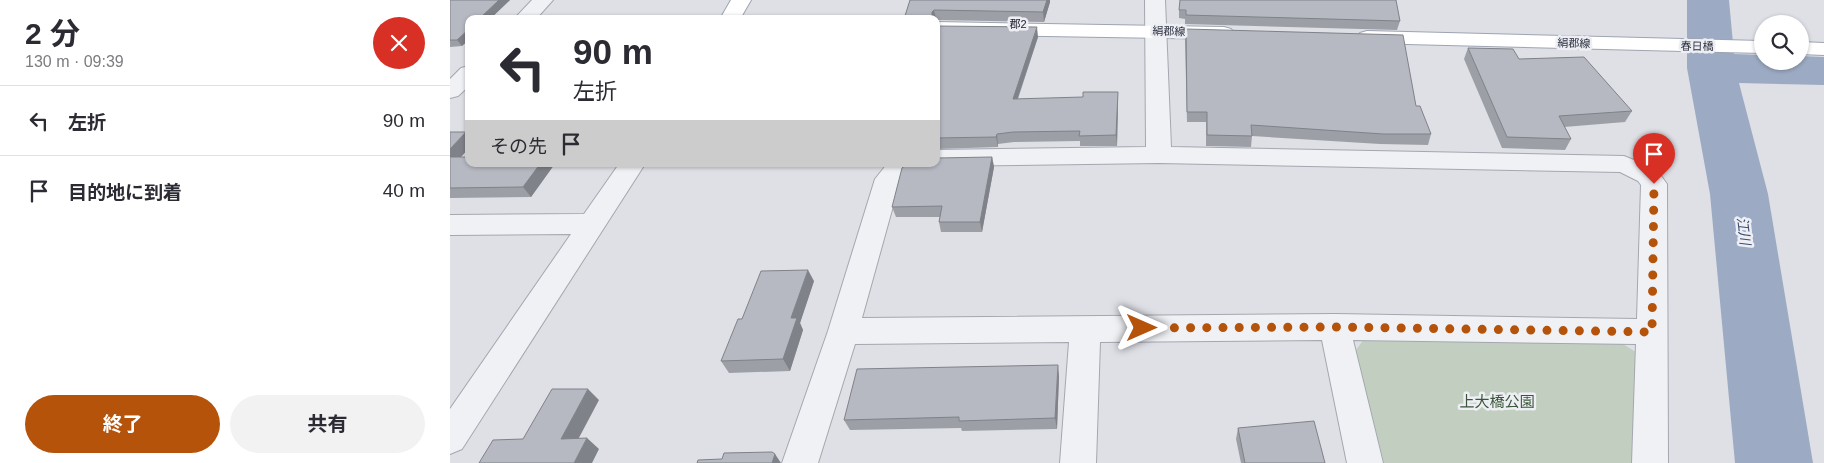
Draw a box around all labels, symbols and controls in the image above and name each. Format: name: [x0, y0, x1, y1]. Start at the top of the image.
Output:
map controls: [1754, 15, 1809, 70]
button: search: [1754, 15, 1809, 70]
text: 2 分: [25, 17, 80, 50]
button: close: [373, 17, 425, 69]
district label: 郡2: [1009, 18, 1027, 30]
street label: 絹郡線: [1152, 24, 1186, 38]
text: 90 m: [573, 32, 653, 71]
icon: left: [490, 35, 555, 100]
street label: 絹郡線: [1557, 36, 1591, 50]
street label: 春日橋: [1680, 40, 1714, 52]
text: 130 m · 09:39: [25, 53, 124, 70]
text: 左折: [573, 79, 617, 104]
icon: left: [25, 107, 53, 135]
text: 90 m: [383, 110, 425, 131]
text: 左折: [68, 112, 106, 133]
icon: arrive: [557, 130, 585, 158]
pin: [1633, 133, 1675, 184]
text: その先: [490, 136, 547, 157]
icon: arrive: [1640, 140, 1668, 168]
icon: arrive: [25, 177, 53, 205]
text: 40 m: [383, 180, 425, 201]
text: 目的地に到着: [68, 182, 182, 203]
water label: 江川: [1734, 216, 1754, 248]
position arrow: [1115, 301, 1167, 353]
park label: 上大橋公園: [1459, 393, 1535, 410]
button: 終了: [25, 395, 220, 453]
button: 共有: [230, 395, 425, 453]

